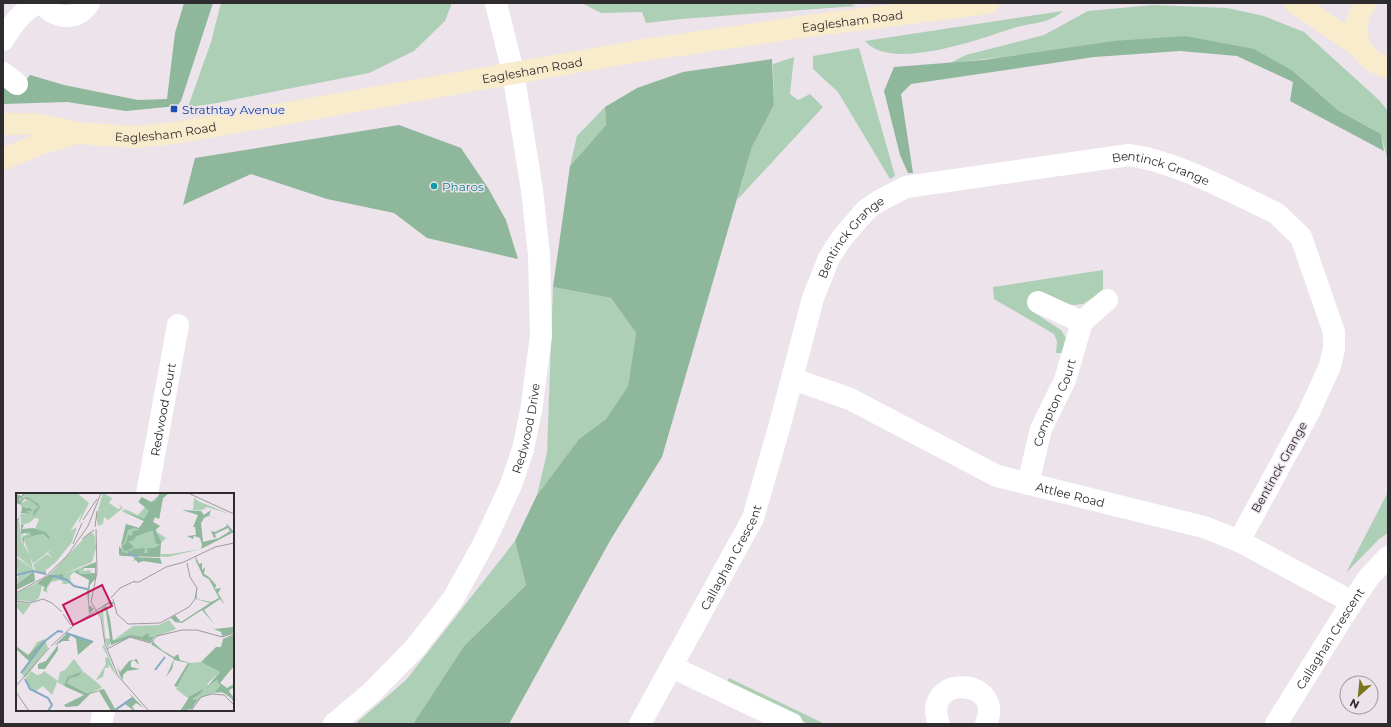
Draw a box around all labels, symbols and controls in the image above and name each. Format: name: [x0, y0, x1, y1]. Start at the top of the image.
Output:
street label: Eaglesham Road: [801, 6, 904, 34]
street label: Eaglesham Road: [481, 54, 584, 86]
place label: Strathtay Avenue: [182, 102, 285, 117]
marker: Strathtay Avenue: [169, 104, 179, 114]
street label: Eaglesham Road: [114, 118, 217, 145]
street label: Bentinck Grange: [1111, 147, 1212, 188]
place label: Pharos: [442, 179, 484, 194]
marker: Pharos: [429, 181, 439, 191]
street label: Bentinck Grange: [814, 192, 886, 280]
street label: Compton Court: [1030, 357, 1078, 448]
street label: Redwood Court: [147, 361, 178, 457]
street label: Redwood Drive: [508, 382, 542, 475]
street label: Bentinck Grange: [1248, 419, 1310, 515]
street label: Attlee Road: [1034, 478, 1106, 510]
inset map: [16, 493, 234, 711]
street label: Callaghan Crescent: [697, 503, 764, 612]
street label: Callaghan Crescent: [1292, 585, 1367, 692]
north arrow: [1339, 675, 1379, 715]
text: N: [1347, 696, 1362, 712]

